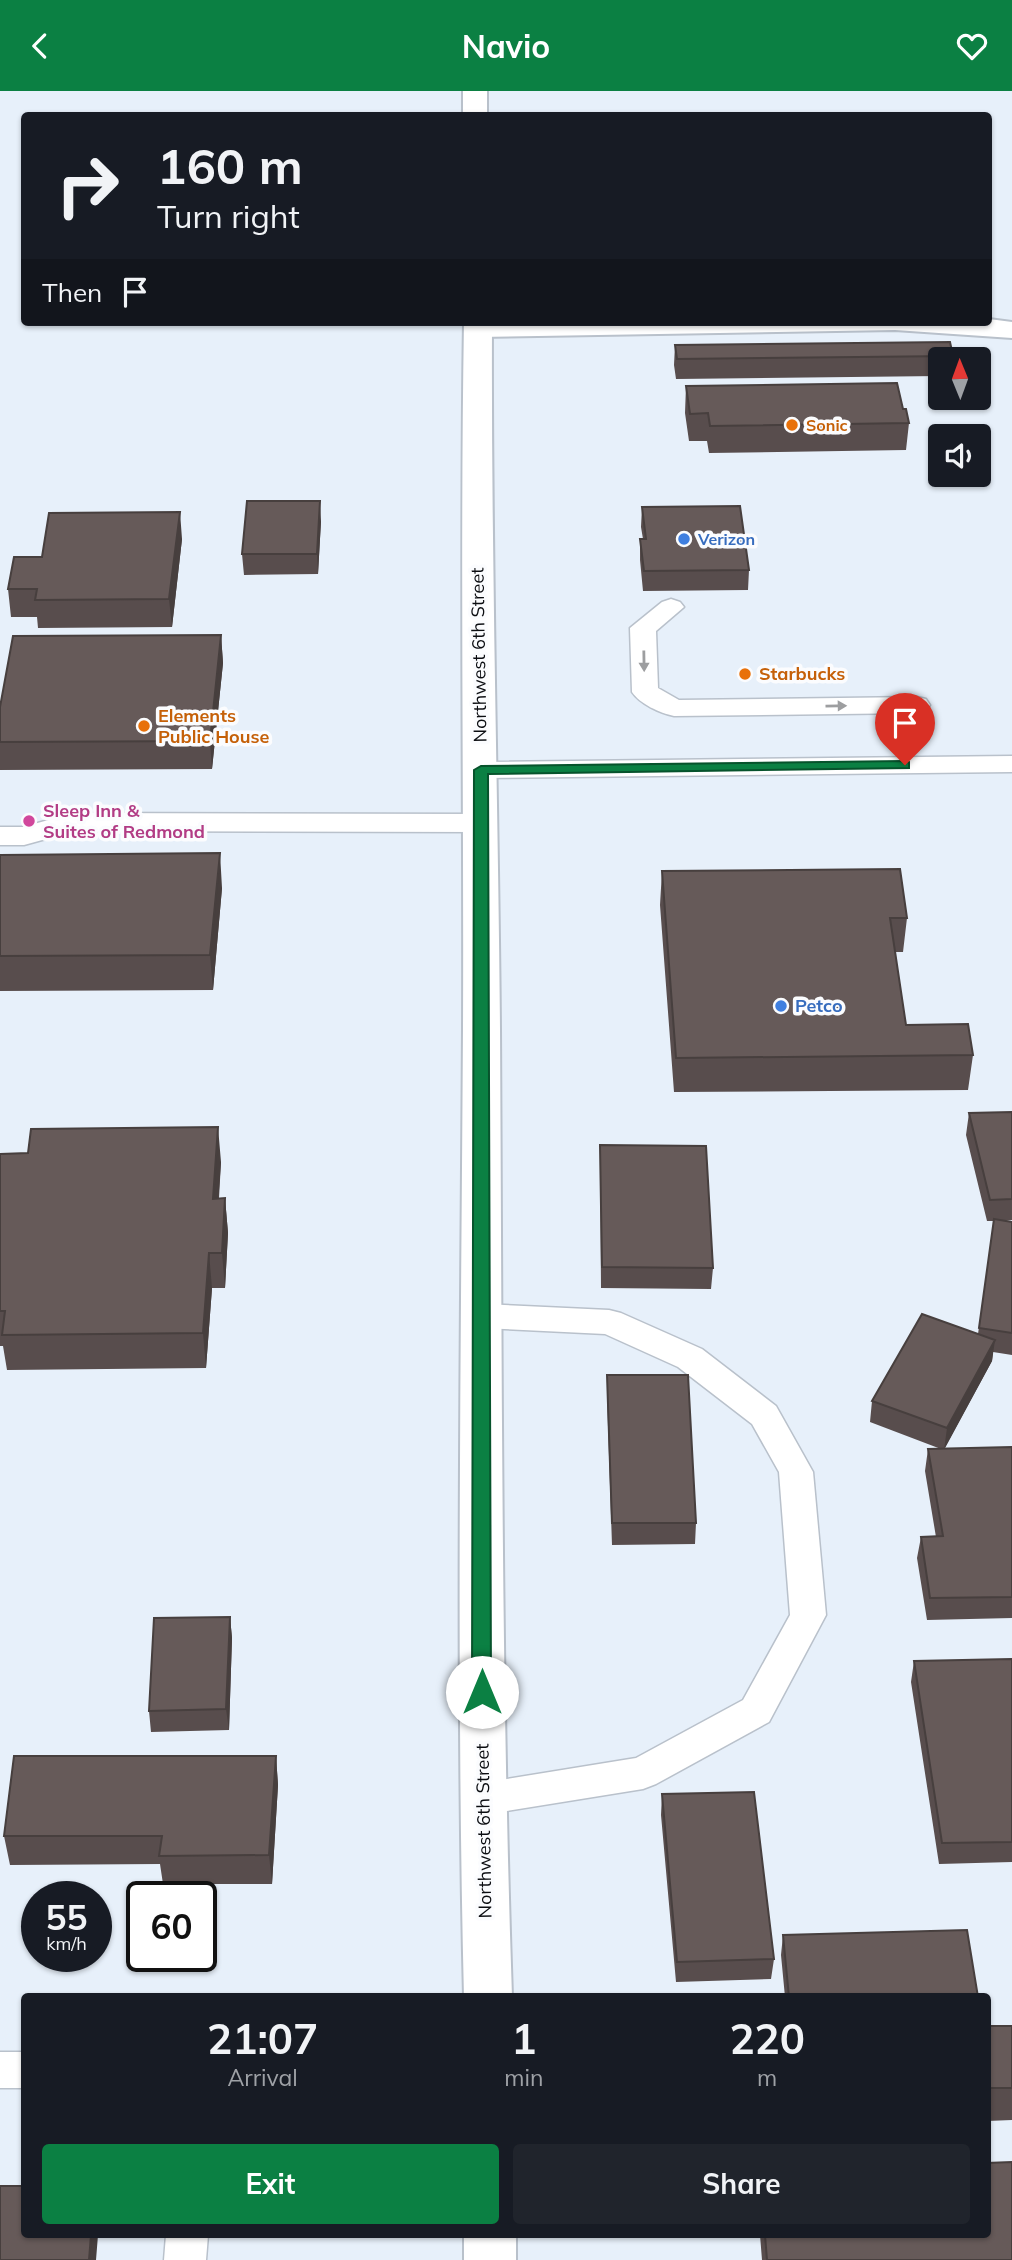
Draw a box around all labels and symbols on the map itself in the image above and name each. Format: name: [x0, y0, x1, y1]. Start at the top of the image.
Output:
north arrow: [928, 347, 990, 409]
place label: Sonic: [806, 415, 848, 435]
marker: Sonic: [784, 417, 800, 433]
place label: Verizon: [697, 529, 755, 549]
marker: Verizon: [676, 531, 692, 547]
street label: Northwest 6th Street: [465, 567, 492, 743]
one-way arrow: [638, 650, 649, 672]
place label: Starbucks: [759, 662, 845, 685]
marker: Starbucks: [737, 666, 753, 682]
pin: [875, 693, 935, 765]
one-way arrow: [826, 700, 848, 712]
place label: Elements Public House: [158, 704, 269, 748]
marker: Elements Public House: [136, 718, 152, 734]
place label: Sleep Inn & Suites of Redmond: [43, 799, 205, 843]
marker: Sleep Inn & Suites of Redmond: [21, 813, 37, 829]
place label: Petco: [795, 994, 843, 1017]
marker: Petco: [773, 998, 789, 1014]
position arrow: [445, 1655, 519, 1729]
street label: Northwest 6th Street: [470, 1743, 497, 1919]
speed limit sign: 60: [126, 1881, 217, 1972]

